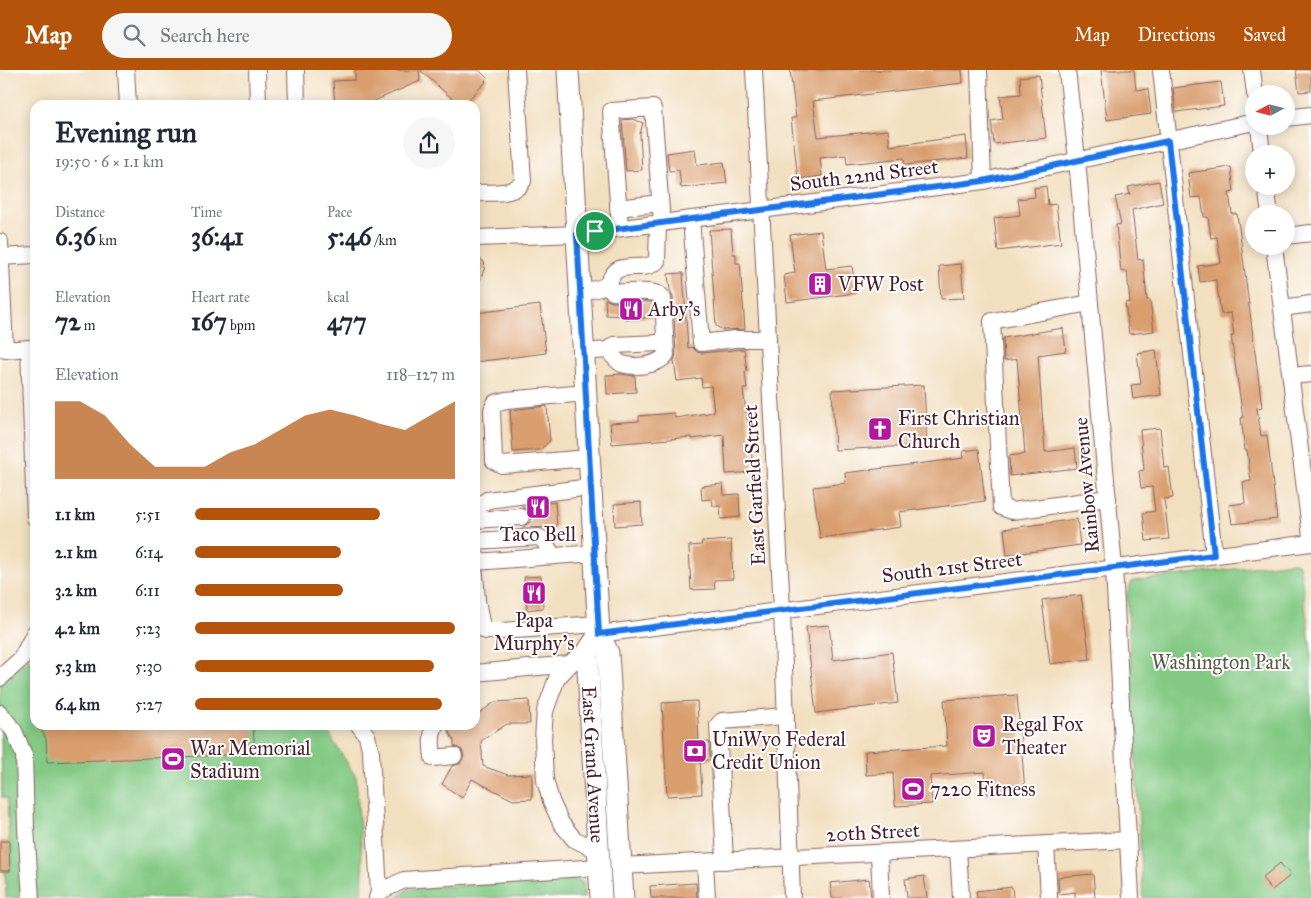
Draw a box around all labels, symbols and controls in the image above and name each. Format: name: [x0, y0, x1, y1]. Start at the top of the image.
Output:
search box: [102, 13, 452, 58]
text: Map: [25, 20, 72, 50]
icon: search: [120, 21, 148, 49]
text: Search here: [160, 24, 250, 47]
text: Map: [1074, 24, 1110, 46]
text: Directions: [1138, 24, 1215, 46]
text: Saved: [1243, 24, 1286, 46]
north arrow: [1245, 85, 1295, 135]
map controls: [1245, 85, 1295, 255]
text: Evening run: [55, 115, 197, 150]
button: share: [403, 117, 455, 169]
button: +: [1245, 145, 1295, 195]
text: 19:50 · 6 × 1.1 km: [55, 152, 164, 171]
street label: South 22nd Street: [788, 154, 940, 196]
text: Distance: [55, 204, 105, 221]
text: Time: [191, 204, 222, 221]
text: Pace: [327, 204, 352, 221]
button: −: [1245, 205, 1295, 255]
pin: [574, 210, 616, 252]
icon: arrive: [581, 217, 609, 245]
text: 6.36: [55, 221, 96, 252]
text: 36:41: [191, 221, 244, 252]
text: 5:46: [327, 221, 372, 252]
text: km: [96, 232, 117, 249]
text: /km: [372, 232, 397, 249]
building icon: VFW Post: [807, 271, 833, 297]
place label: VFW Post: [837, 272, 924, 296]
text: Elevation: [55, 289, 111, 306]
text: Heart rate: [191, 289, 250, 306]
text: kcal: [327, 289, 349, 306]
restaurant icon: Arby's: [618, 296, 644, 322]
place label: Arby's: [647, 297, 700, 321]
text: 72: [55, 306, 81, 337]
text: 167: [191, 306, 227, 337]
text: 477: [327, 306, 367, 337]
text: m: [81, 317, 95, 334]
text: bpm: [227, 317, 256, 334]
text: Elevation: [55, 365, 119, 384]
text: 118–127 m: [386, 365, 455, 384]
street label: East Garfield Street: [738, 404, 770, 566]
place label: First Christian Church: [898, 406, 1020, 453]
church icon: First Christian Church: [867, 416, 893, 442]
street label: Rainbow Avenue: [1068, 416, 1104, 554]
restaurant icon: Taco Bell: [525, 494, 551, 520]
text: 1.1 km: [55, 505, 95, 524]
text: 5:51: [135, 505, 160, 524]
place label: Taco Bell: [500, 522, 577, 546]
text: 2.1 km: [55, 543, 97, 562]
text: 6:14: [135, 543, 162, 562]
street label: South 21st Street: [881, 546, 1023, 588]
restaurant icon: Papa Murphy's: [521, 580, 547, 606]
text: 3.2 km: [55, 581, 97, 600]
text: 6:11: [135, 581, 160, 600]
place label: Papa Murphy's: [493, 608, 575, 655]
text: 4.2 km: [55, 619, 100, 638]
text: 5:23: [135, 619, 161, 638]
park label: Washington Park: [1151, 650, 1291, 675]
text: 5.3 km: [55, 657, 96, 676]
text: 5:30: [135, 657, 162, 676]
street label: East Grand Avenue: [577, 685, 610, 844]
text: 6.4 km: [55, 695, 100, 714]
text: 5:27: [135, 695, 162, 714]
place label: Regal Fox Theater: [1002, 712, 1083, 759]
theatre icon: Regal Fox Theater: [971, 723, 997, 749]
place label: UniWyo Federal Credit Union: [712, 727, 847, 774]
place label: War Memorial Stadium: [190, 736, 311, 783]
bank icon: UniWyo Federal Credit Union: [682, 738, 708, 764]
sports icon: War Memorial Stadium: [160, 746, 186, 772]
sports icon: 7220 Fitness: [900, 776, 926, 802]
place label: 7220 Fitness: [930, 777, 1036, 801]
street label: 20th Street: [826, 818, 920, 846]

